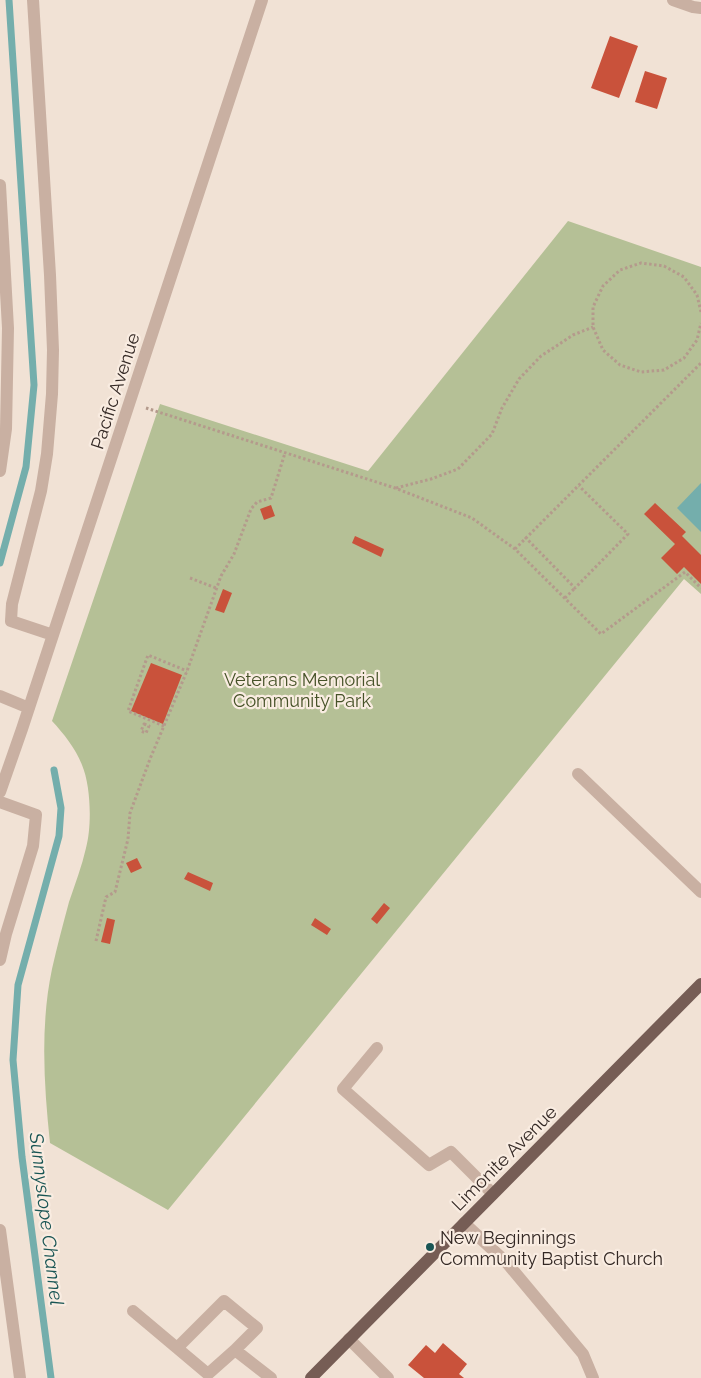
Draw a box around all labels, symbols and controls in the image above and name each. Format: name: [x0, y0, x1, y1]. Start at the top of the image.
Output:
street label: Pacific Avenue: [86, 330, 144, 452]
park label: Veterans Memorial Community Park: [224, 669, 380, 711]
street label: Limonite Avenue: [447, 1101, 561, 1215]
water label: Sunnyslope Channel: [25, 1130, 69, 1307]
place label: New Beginnings Community Baptist Church: [440, 1227, 663, 1269]
marker: New Beginnings Community Baptist Church: [424, 1241, 436, 1253]

